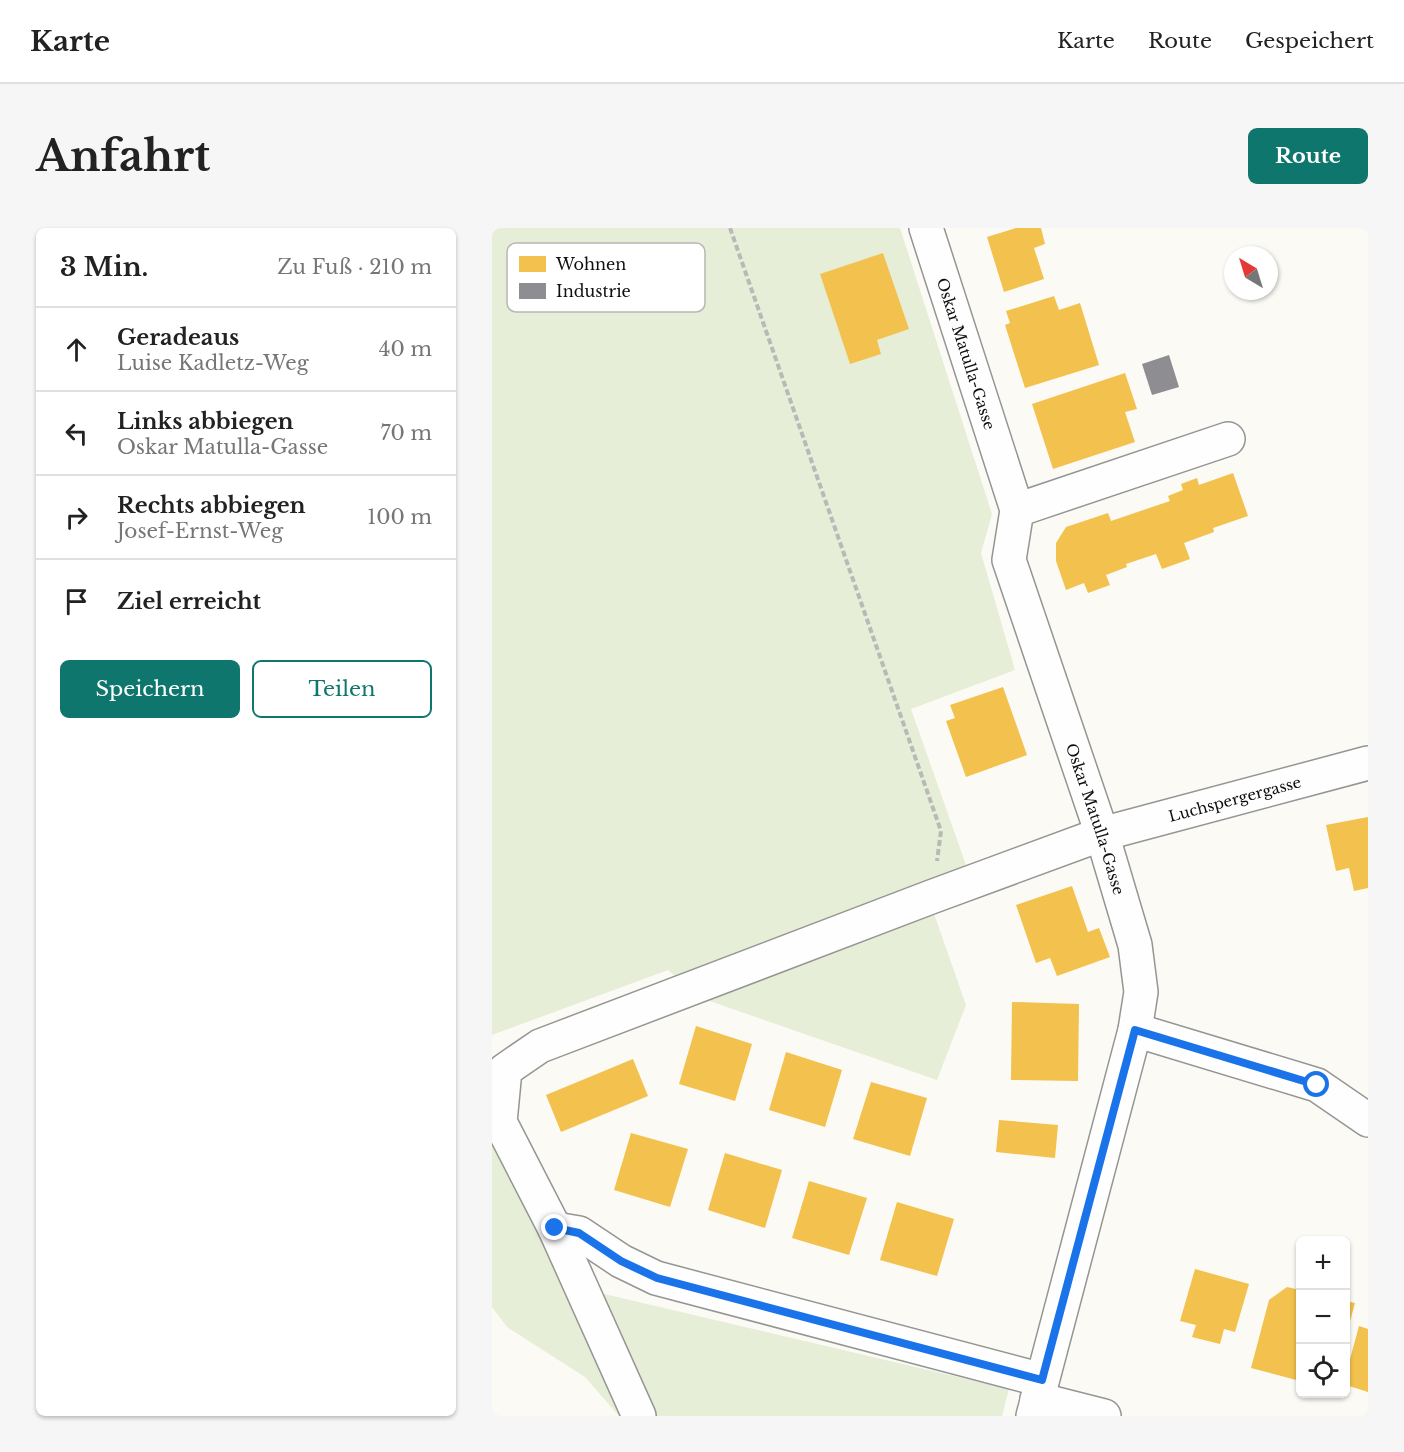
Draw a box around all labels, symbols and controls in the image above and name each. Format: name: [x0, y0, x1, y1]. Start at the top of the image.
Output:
text: Karte: [30, 24, 110, 59]
text: Karte: [1057, 28, 1115, 54]
text: Route: [1148, 28, 1212, 54]
text: Gespeichert: [1245, 28, 1374, 54]
button: Route: [1248, 128, 1368, 184]
text: Anfahrt: [36, 130, 210, 182]
legend: [507, 243, 705, 312]
north arrow: [1224, 246, 1278, 300]
text: 3 Min.: [60, 251, 148, 283]
text: Wohnen: [555, 254, 626, 274]
text: Zu Fuß · 210 m: [277, 255, 432, 279]
street label: Oskar Matulla-Gasse: [933, 275, 1000, 432]
text: Industrie: [556, 281, 631, 301]
text: Geradeaus: [117, 324, 239, 351]
icon: ahead: [60, 333, 93, 366]
text: 40 m: [379, 337, 432, 361]
text: Luise Kadletz-Weg: [117, 351, 309, 375]
text: Links abbiegen: [117, 408, 294, 435]
icon: left: [60, 417, 93, 450]
text: 70 m: [380, 421, 432, 445]
text: Oskar Matulla-Gasse: [117, 435, 328, 459]
text: Rechts abbiegen: [117, 492, 306, 519]
icon: right: [60, 501, 93, 534]
text: 100 m: [367, 505, 432, 529]
text: Josef-Ernst-Weg: [117, 519, 283, 543]
icon: arrive: [60, 585, 93, 618]
text: Ziel erreicht: [117, 588, 261, 615]
button: Speichern: [60, 660, 240, 718]
button: Teilen: [252, 660, 432, 718]
street label: Oskar Matulla-Gasse: [1062, 740, 1129, 897]
street label: Luchspergergasse: [1166, 772, 1303, 825]
route start: [1303, 1071, 1329, 1097]
route end: [541, 1214, 567, 1240]
map controls: [1296, 1236, 1350, 1398]
button: +: [1296, 1236, 1350, 1290]
button: −: [1296, 1290, 1350, 1344]
button: locate: [1296, 1344, 1350, 1398]

